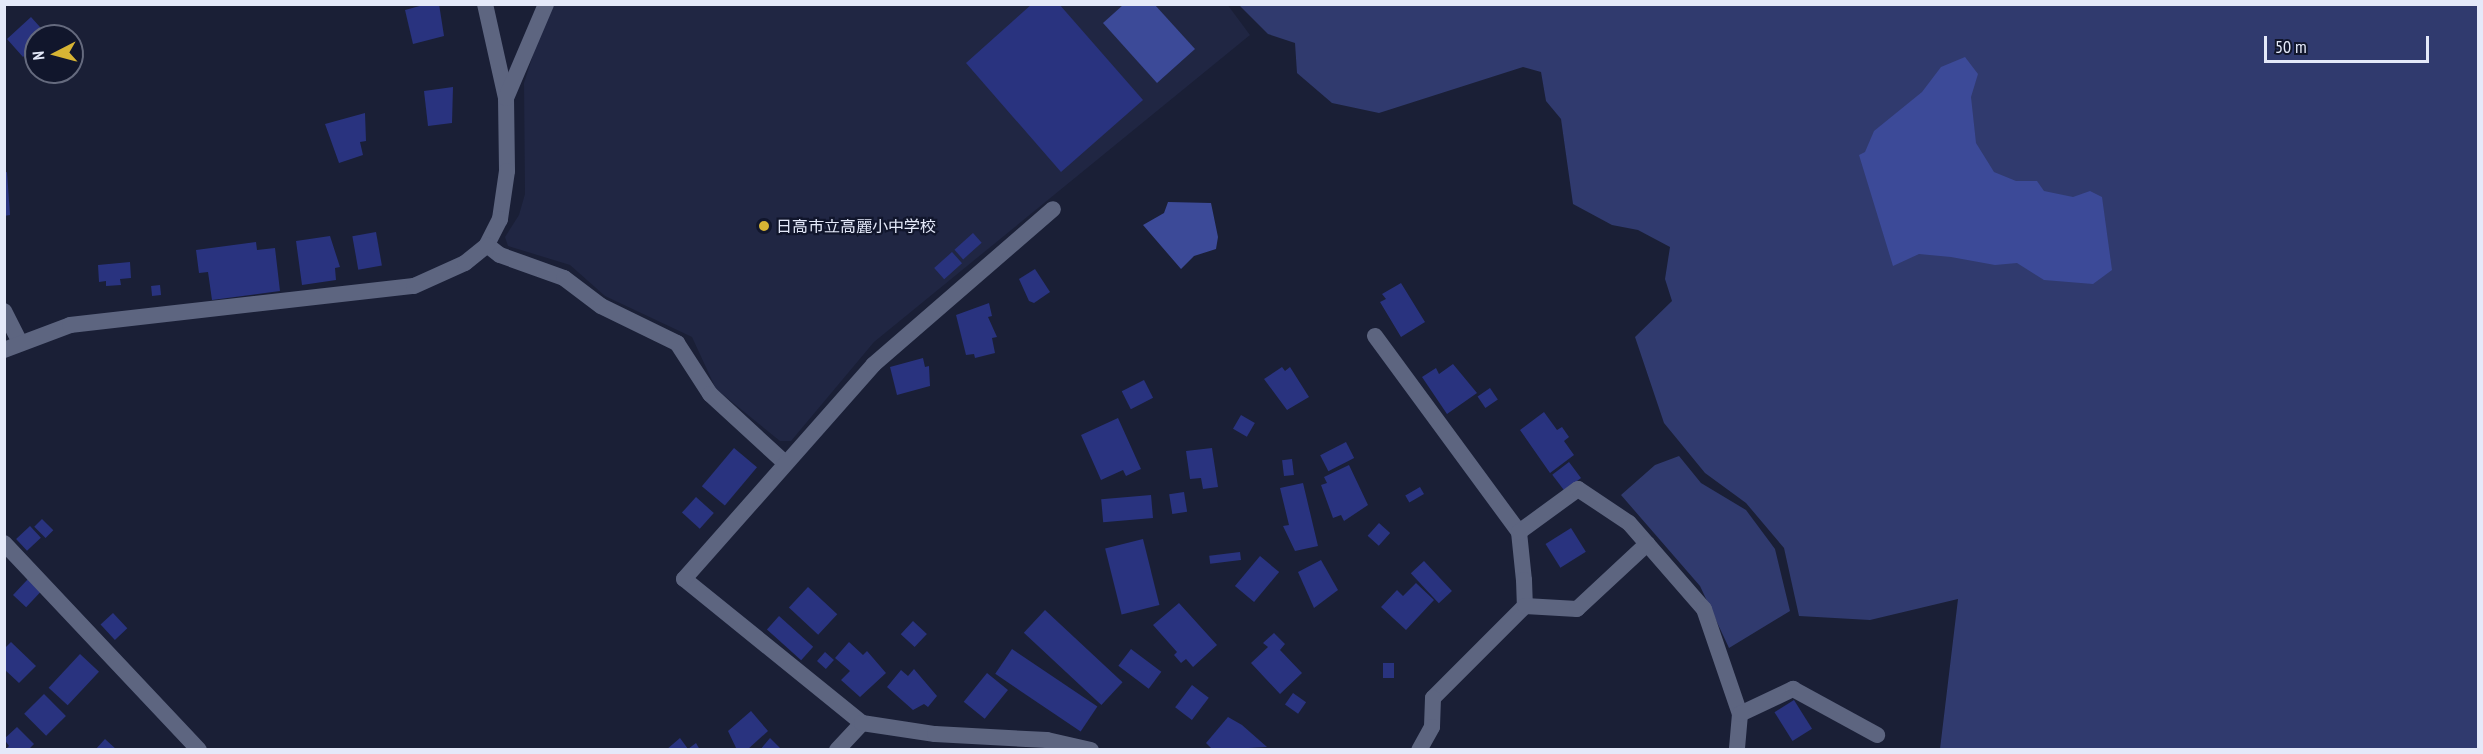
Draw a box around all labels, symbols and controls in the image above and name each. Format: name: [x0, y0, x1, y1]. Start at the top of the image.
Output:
north arrow: [24, 24, 84, 84]
scale bar: [2267, 24, 2432, 62]
text: 50 m: [2275, 35, 2307, 58]
text: N: [28, 50, 48, 61]
place label: 日高市立高麗小中学校: [776, 216, 936, 236]
marker: 日高市立高麗小中学校: [757, 219, 771, 233]

